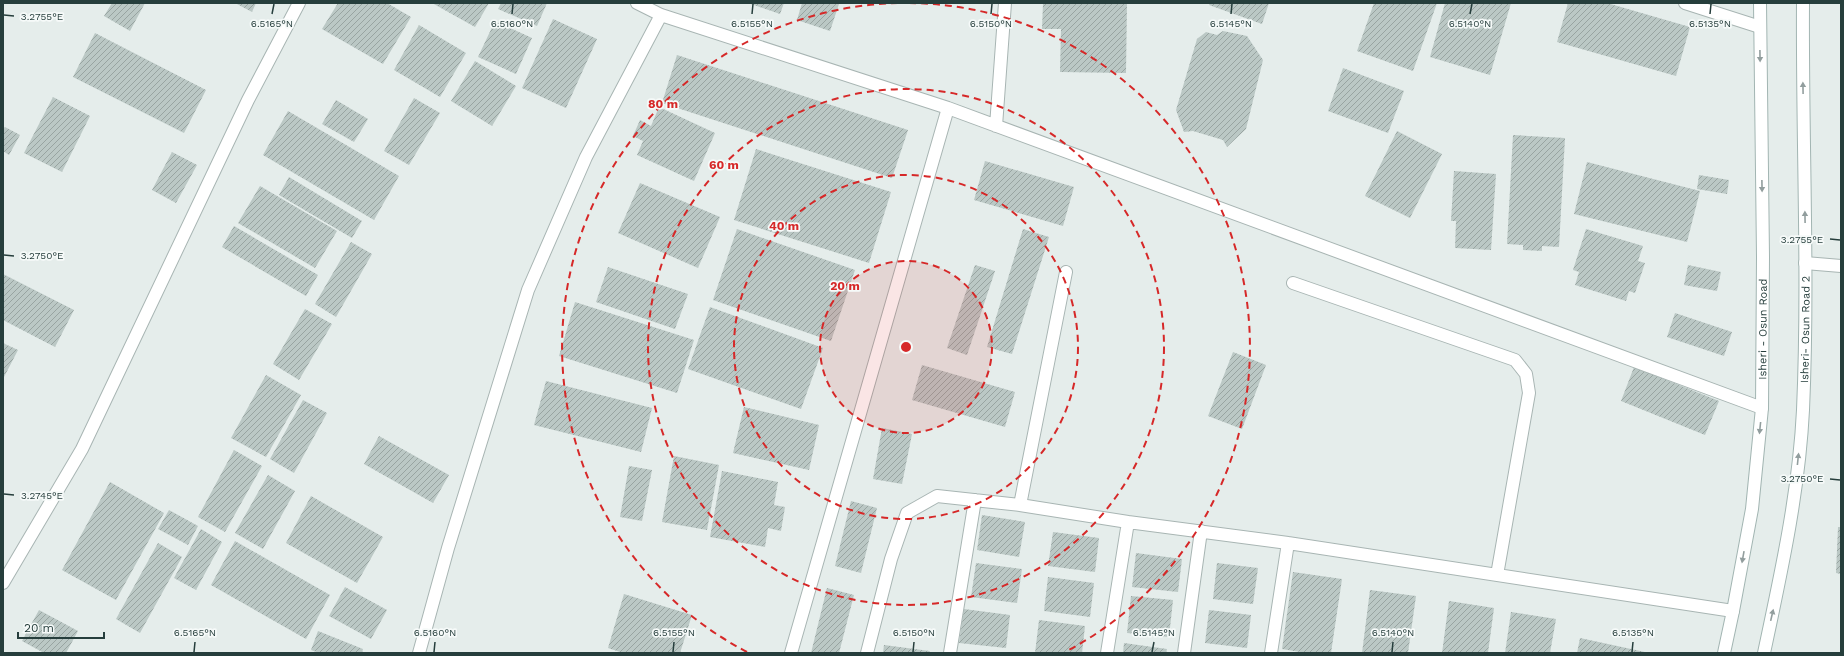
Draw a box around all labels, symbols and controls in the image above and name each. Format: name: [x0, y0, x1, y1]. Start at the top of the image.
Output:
text: 3.2755°E: [21, 11, 63, 22]
text: 6.5165°N: [251, 18, 293, 29]
text: 6.5160°N: [491, 18, 533, 29]
text: 6.5155°N: [731, 18, 773, 29]
text: 6.5150°N: [970, 18, 1012, 29]
text: 6.5145°N: [1210, 18, 1252, 29]
text: 6.5140°N: [1449, 18, 1491, 29]
text: 6.5135°N: [1689, 18, 1731, 29]
one-way arrow: [1757, 50, 1763, 63]
one-way arrow: [1800, 81, 1806, 94]
text: 80 m: [648, 97, 678, 111]
text: 60 m: [709, 158, 739, 172]
one-way arrow: [1759, 180, 1765, 193]
one-way arrow: [1802, 210, 1808, 223]
text: 40 m: [769, 219, 799, 233]
text: 3.2755°E: [1781, 234, 1823, 245]
text: 3.2750°E: [21, 250, 63, 261]
street label: Isheri- Osun Road 2: [1798, 276, 1812, 383]
text: 20 m: [830, 279, 860, 293]
street label: Isheri - Osun Road: [1756, 279, 1769, 380]
centre of rings: [899, 340, 913, 354]
one-way arrow: [1756, 422, 1763, 434]
one-way arrow: [1795, 453, 1801, 465]
text: 3.2750°E: [1781, 473, 1823, 484]
text: 3.2745°E: [21, 490, 63, 501]
one-way arrow: [1740, 551, 1746, 563]
one-way arrow: [1770, 609, 1776, 621]
scale bar: [18, 614, 104, 640]
text: 20 m: [24, 621, 54, 635]
text: 6.5165°N: [174, 627, 216, 638]
text: 6.5160°N: [414, 627, 456, 638]
text: 6.5155°N: [653, 627, 695, 638]
text: 6.5150°N: [893, 627, 935, 638]
text: 6.5145°N: [1133, 627, 1175, 638]
text: 6.5140°N: [1372, 627, 1414, 638]
text: 6.5135°N: [1612, 627, 1654, 638]

